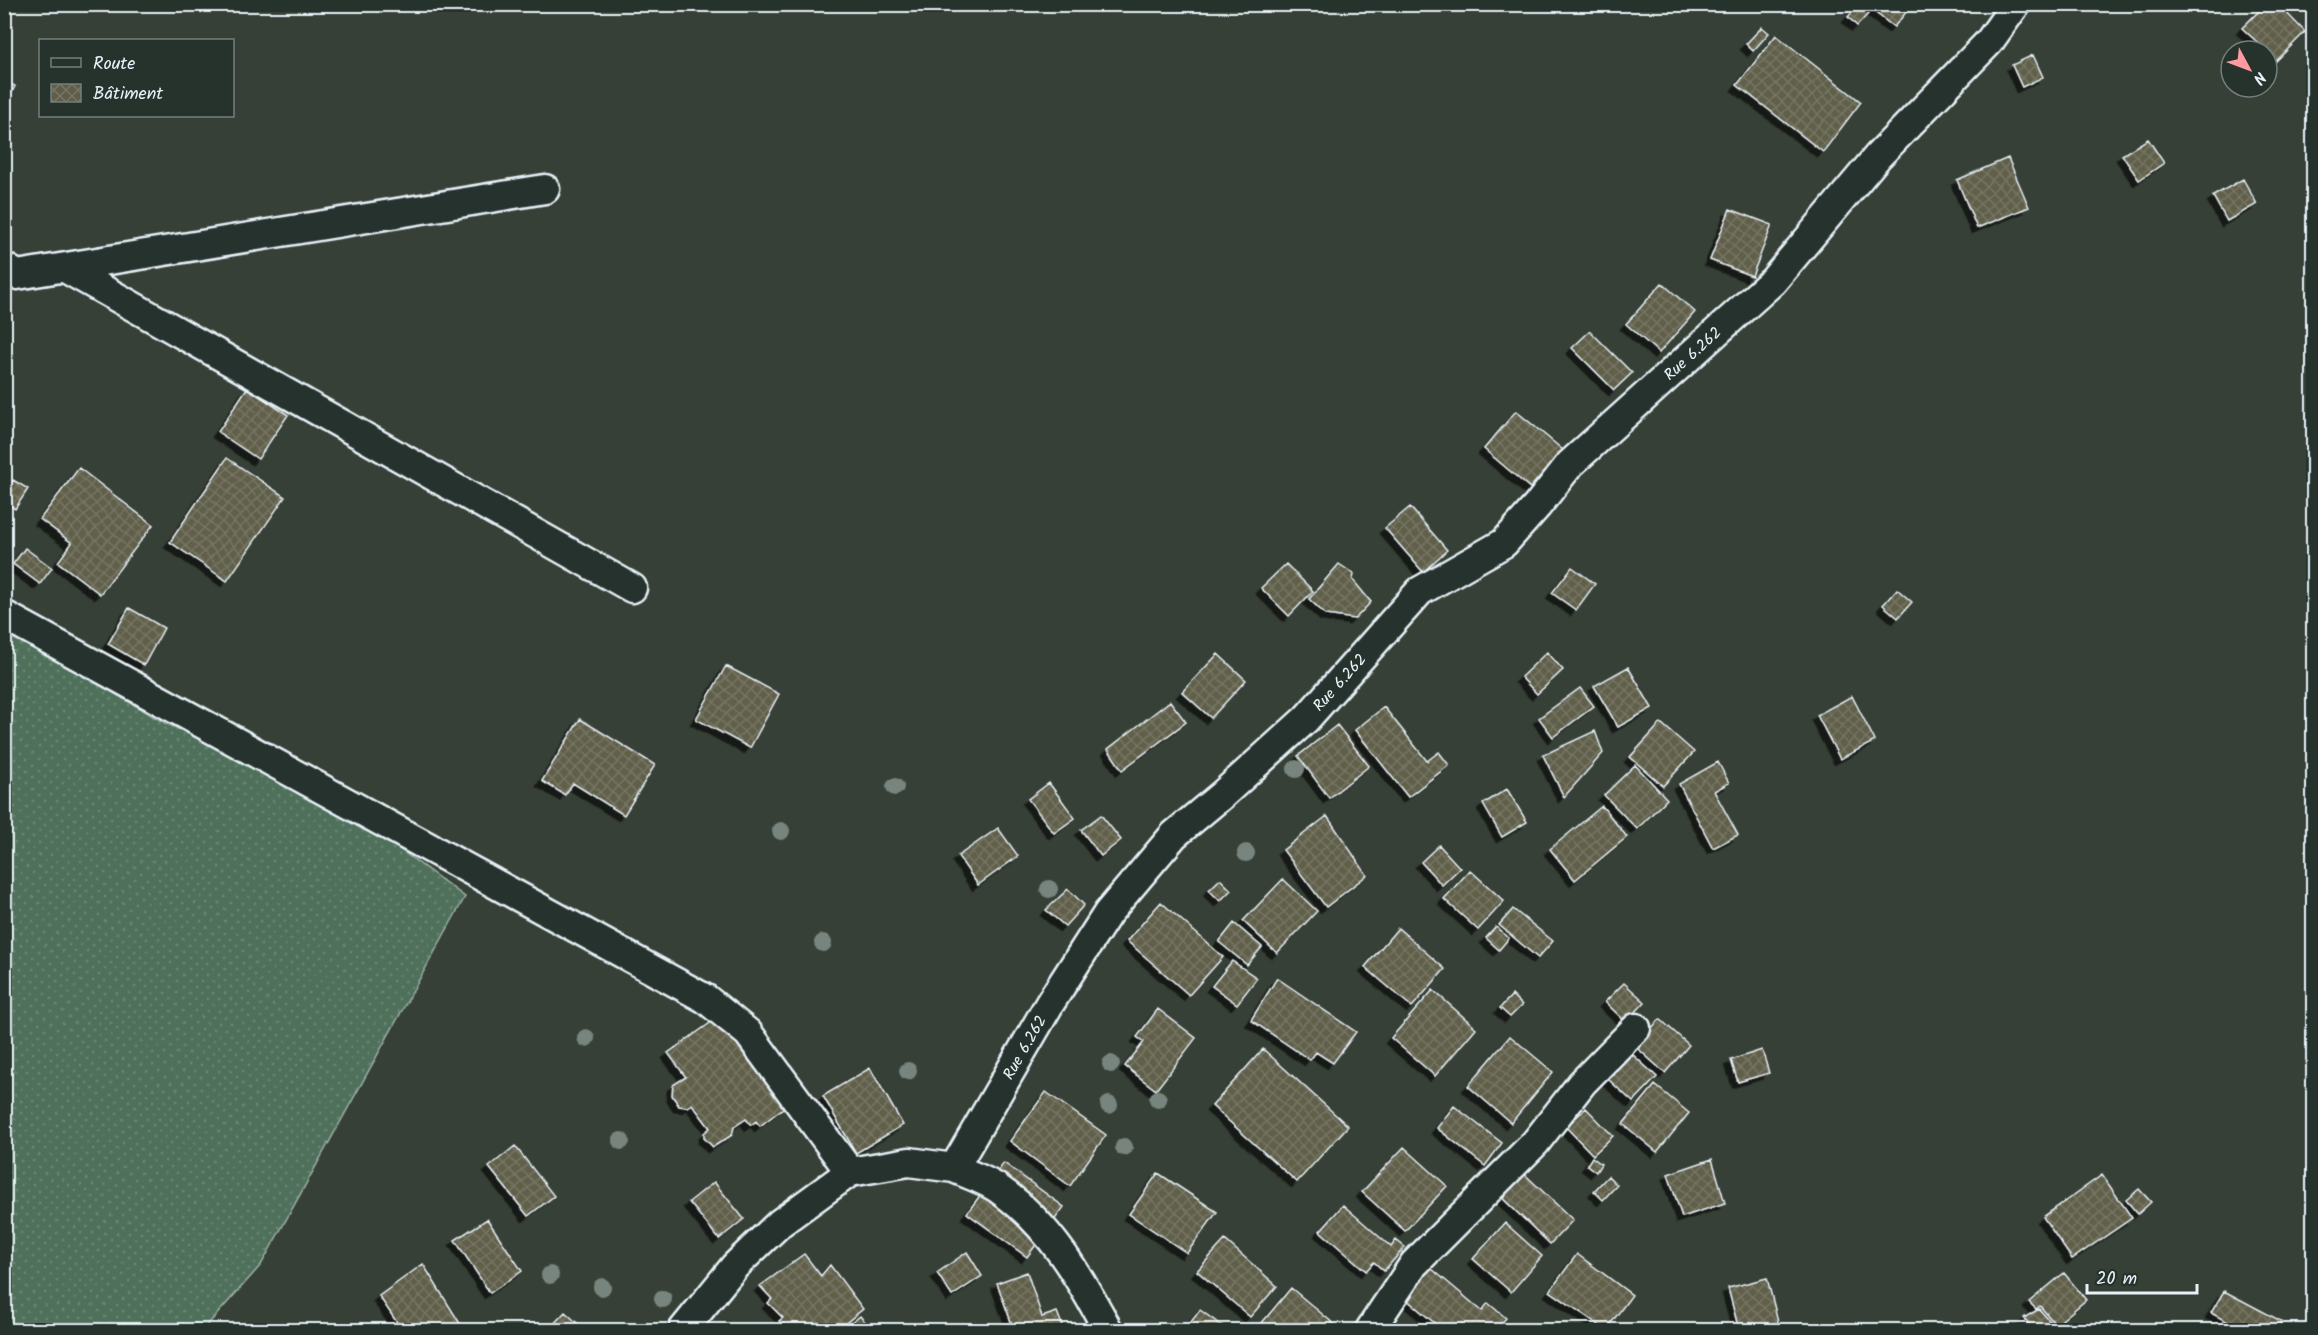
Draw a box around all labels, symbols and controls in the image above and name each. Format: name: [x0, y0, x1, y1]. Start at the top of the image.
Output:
legend: [39, 39, 234, 117]
north arrow: [2219, 39, 2279, 99]
text: Route: [93, 50, 135, 79]
text: N: [2246, 66, 2272, 90]
text: Bâtiment: [93, 80, 164, 109]
street label: Rue 6.262: [1658, 321, 1728, 387]
street label: Rue 6.262: [1307, 648, 1373, 718]
street label: Rue 6.262: [997, 1011, 1054, 1085]
scale bar: [2087, 1257, 2196, 1295]
text: 20 m: [2096, 1265, 2137, 1294]

